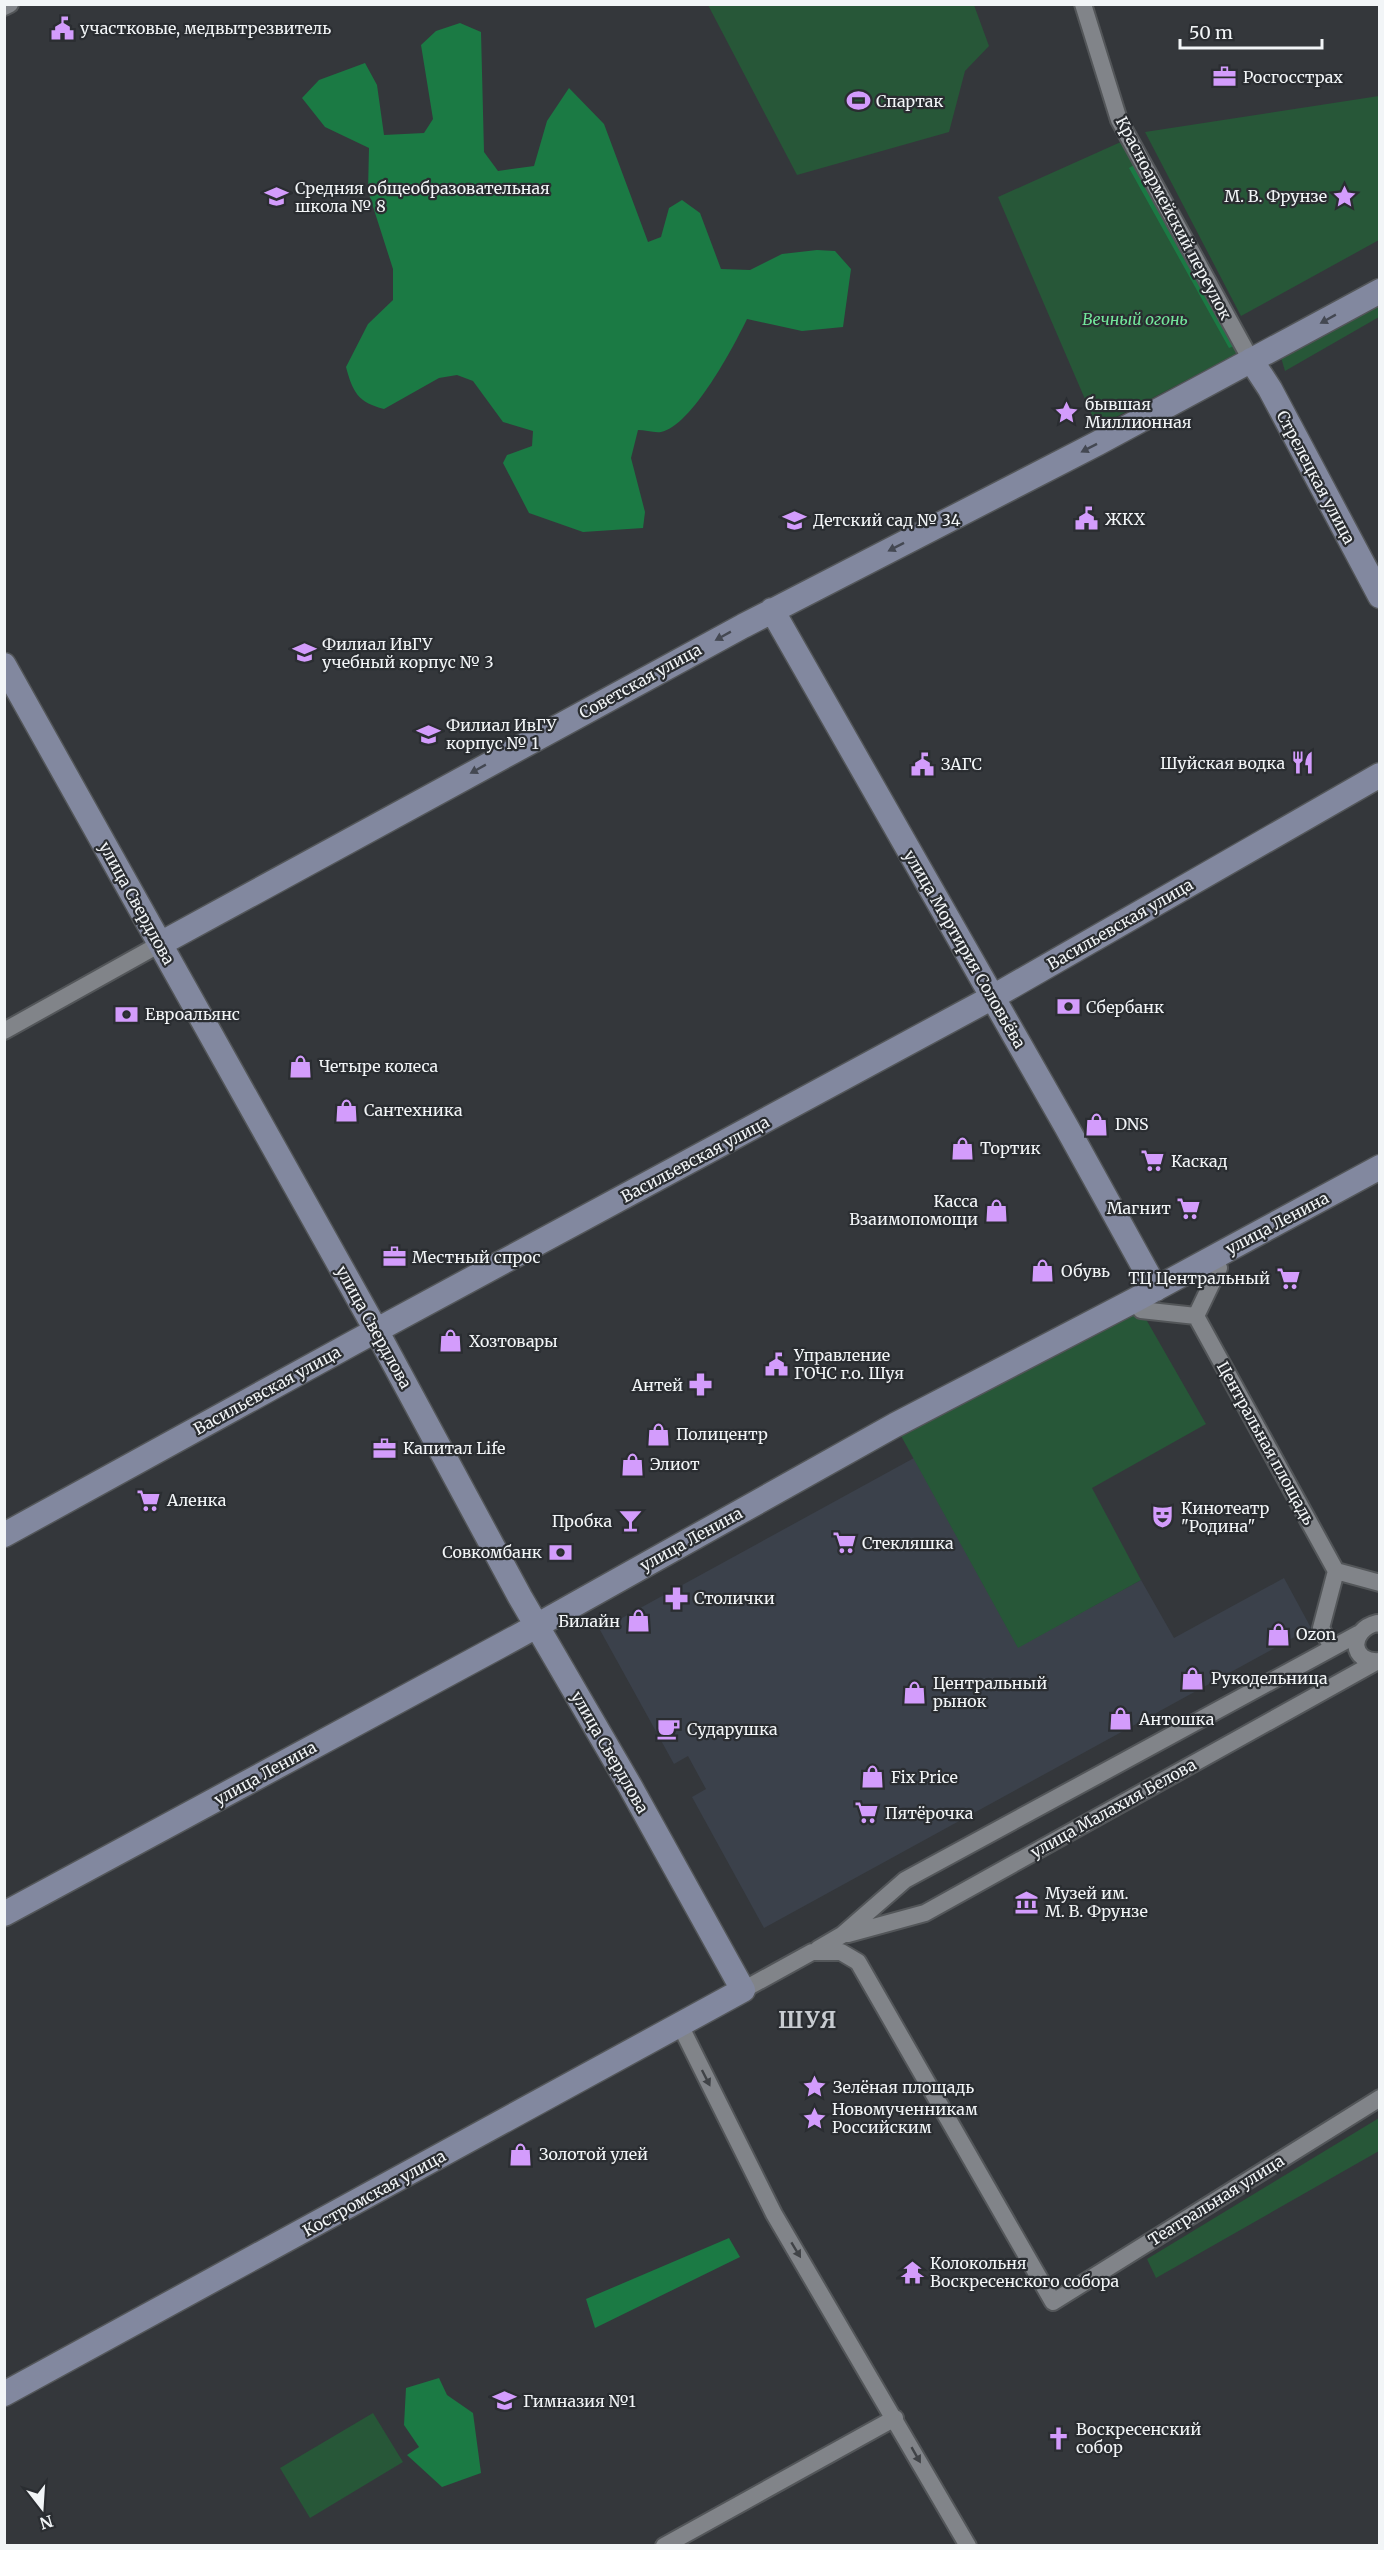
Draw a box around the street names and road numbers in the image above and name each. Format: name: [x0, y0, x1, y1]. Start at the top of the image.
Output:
street label: Красноармейский переулок: [1112, 113, 1236, 323]
street label: Стрелецкая улица: [1272, 407, 1360, 547]
street label: Советская улица: [575, 639, 705, 723]
street label: улица Свердлова: [95, 838, 179, 968]
street label: улица Мортирия Соловьёва: [900, 846, 1030, 1052]
street label: Васильевская улица: [1044, 874, 1197, 974]
street label: Васильевская улица: [617, 1111, 773, 1207]
street label: улица Ленина: [1222, 1187, 1332, 1259]
street label: улица Свердлова: [332, 1262, 416, 1392]
street label: Васильевская улица: [190, 1341, 344, 1439]
street label: Центральная площадь: [1213, 1358, 1319, 1528]
street label: улица Ленина: [636, 1502, 746, 1575]
street label: улица Свердлова: [567, 1687, 653, 1817]
street label: улица Ленина: [210, 1736, 320, 1809]
street label: улица Малахия Белова: [1027, 1754, 1200, 1862]
street label: Костромская улица: [299, 2145, 449, 2241]
street label: Театральная улица: [1144, 2150, 1288, 2250]

